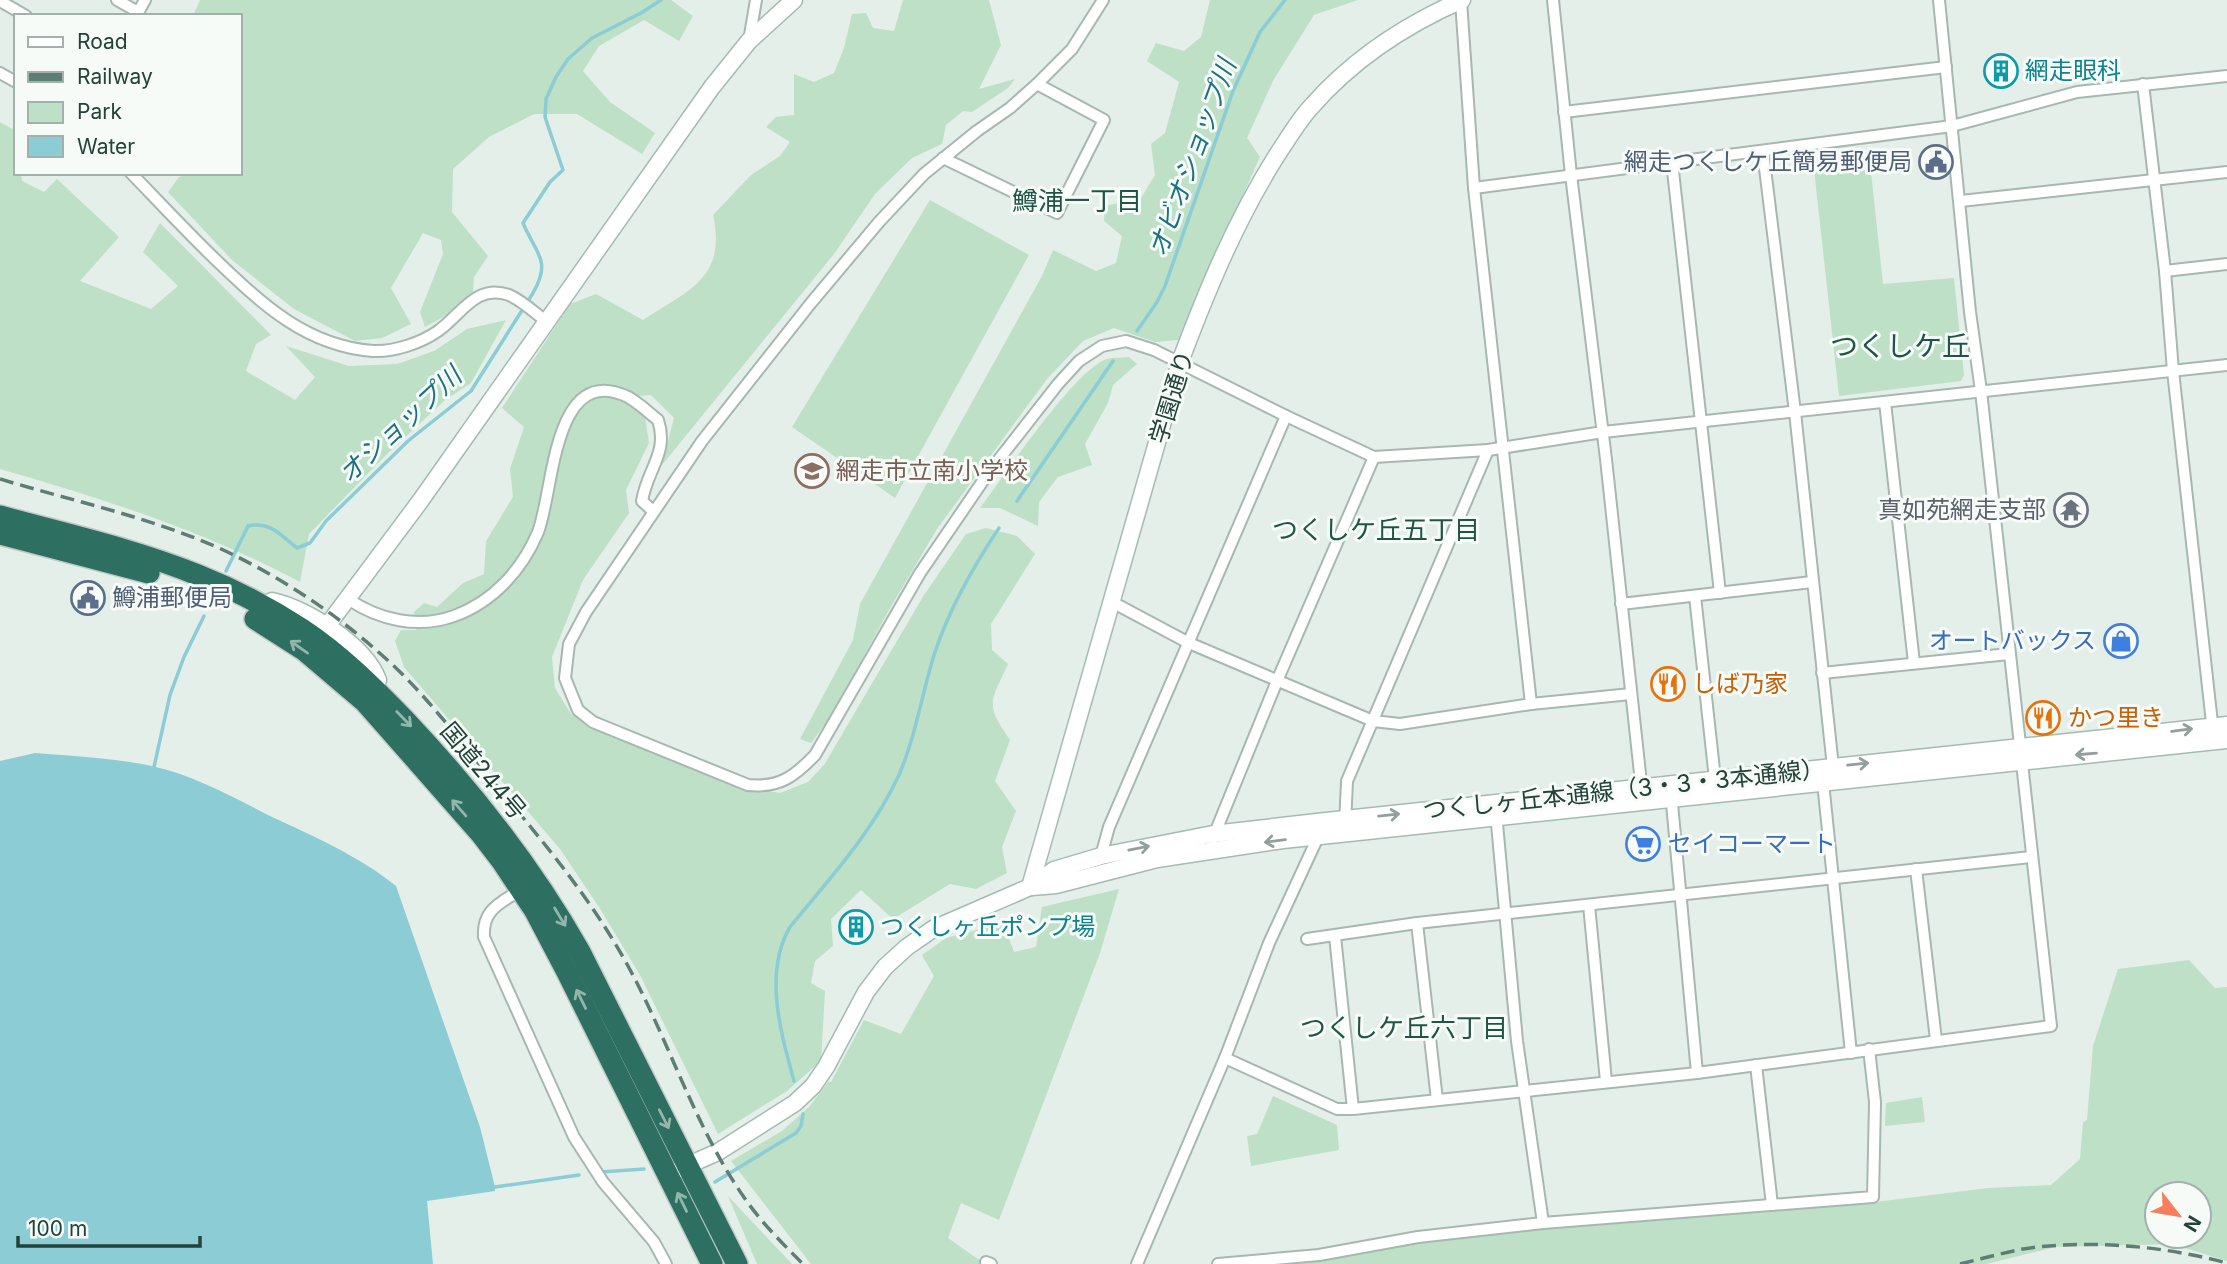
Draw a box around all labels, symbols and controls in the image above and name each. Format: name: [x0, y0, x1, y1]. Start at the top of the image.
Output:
legend: [14, 14, 242, 175]
text: Road: [77, 29, 128, 54]
water label: オビオショップ川: [1141, 52, 1243, 261]
building icon: 網走眼科: [1982, 52, 2020, 90]
place label: 網走眼科: [2025, 56, 2121, 85]
text: Railway: [77, 64, 153, 89]
text: Park: [77, 99, 122, 124]
text: Water: [77, 134, 135, 159]
public building icon: 網走つくしケ丘簡易郵便局: [1917, 143, 1955, 181]
place label: 網走つくしケ丘簡易郵便局: [1624, 147, 1912, 176]
district label: 鱒浦一丁目: [1012, 185, 1142, 216]
district label: つくしケ丘: [1830, 329, 1970, 363]
street label: 学園通り: [1144, 347, 1199, 447]
water label: オショップ川: [332, 358, 469, 489]
school or university icon: 網走市立南小学校: [793, 452, 831, 490]
place label: 網走市立南小学校: [836, 456, 1028, 485]
temple icon: 真如苑網走支部: [2052, 491, 2090, 529]
place label: 真如苑網走支部: [1878, 495, 2046, 524]
district label: つくしケ丘五丁目: [1272, 514, 1480, 545]
public building icon: 鱒浦郵便局: [69, 579, 107, 617]
place label: 鱒浦郵便局: [112, 583, 232, 612]
shop icon: オートバックス: [2102, 622, 2140, 660]
place label: オートバックス: [1929, 626, 2096, 655]
one-way arrow: [290, 640, 309, 654]
restaurant icon: しば乃家: [1649, 665, 1687, 703]
place label: しば乃家: [1692, 669, 1788, 698]
restaurant icon: かつ里き: [2024, 699, 2062, 737]
place label: かつ里き: [2068, 703, 2164, 732]
one-way arrow: [395, 710, 412, 727]
street label: 国道244号: [435, 716, 532, 825]
one-way arrow: [2170, 724, 2193, 737]
one-way arrow: [2075, 748, 2098, 761]
street label: つくしヶ丘本通線（3・3・3本通線）: [1421, 754, 1827, 825]
one-way arrow: [1846, 758, 1869, 771]
one-way arrow: [451, 799, 467, 817]
one-way arrow: [1377, 808, 1399, 821]
supermarket icon: セイコーマート: [1624, 825, 1662, 863]
place label: セイコーマート: [1668, 829, 1836, 858]
one-way arrow: [1264, 835, 1287, 848]
one-way arrow: [1127, 841, 1150, 855]
one-way arrow: [553, 906, 567, 926]
building icon: つくしヶ丘ポンプ場: [837, 908, 875, 946]
place label: つくしヶ丘ポンプ場: [880, 912, 1095, 941]
one-way arrow: [574, 989, 588, 1010]
district label: つくしケ丘六丁目: [1300, 1012, 1508, 1043]
one-way arrow: [658, 1108, 672, 1128]
north arrow: [2143, 1180, 2213, 1250]
one-way arrow: [675, 1192, 688, 1213]
scale bar: [18, 1204, 200, 1248]
text: N: [2179, 1211, 2206, 1236]
text: 100 m: [28, 1216, 87, 1241]

